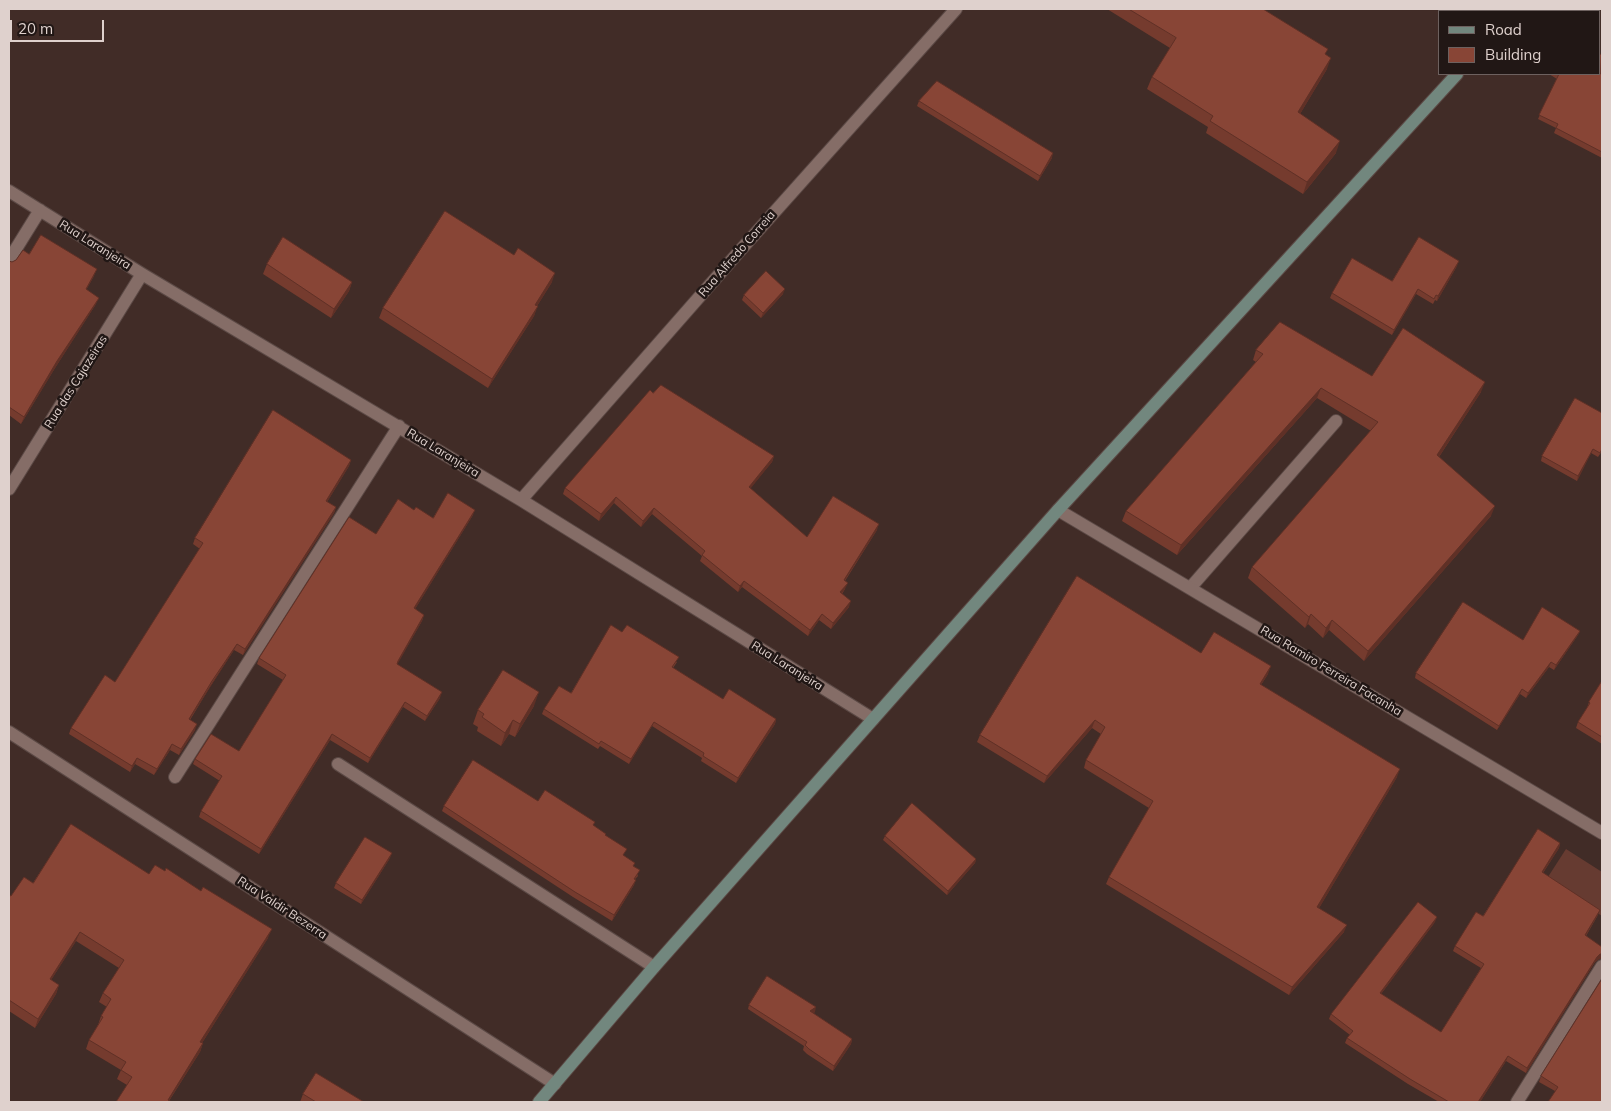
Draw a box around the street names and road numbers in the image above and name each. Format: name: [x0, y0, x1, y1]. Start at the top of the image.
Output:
street label: Rua Alfredo Correia: [696, 208, 778, 300]
street label: Rua Laranjeira: [57, 217, 133, 273]
street label: Rua das Cajazeiras: [41, 333, 111, 431]
street label: Rua Laranjeira: [404, 426, 482, 480]
street label: Rua Ramiro Ferreira Facanha: [1258, 623, 1404, 719]
street label: Rua Laranjeira: [749, 638, 825, 694]
street label: Rua Valdir Bezerra: [234, 874, 330, 942]

